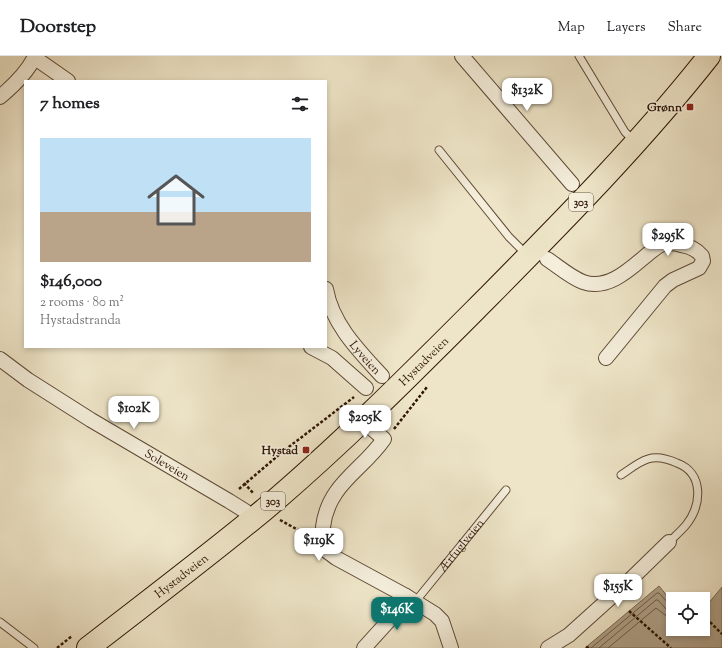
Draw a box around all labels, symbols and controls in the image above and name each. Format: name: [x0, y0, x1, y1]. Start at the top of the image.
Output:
text: Doorstep: [20, 14, 96, 41]
text: Map: [558, 18, 585, 38]
text: Layers: [607, 18, 645, 38]
text: Share: [667, 18, 702, 38]
pin: $132K: [499, 78, 555, 112]
text: $132K: [511, 82, 543, 100]
text: 7 homes: [40, 92, 100, 116]
icon: filters: [289, 93, 311, 115]
place label: Grønn: [647, 99, 683, 117]
marker: Grønn: [685, 102, 695, 112]
icon: home: [140, 164, 212, 236]
road number: 303: [569, 193, 593, 211]
pin: $295K: [640, 223, 696, 257]
text: $295K: [651, 227, 685, 245]
text: $146,000: [40, 270, 102, 294]
text: 2 rooms · 80 m²: [40, 294, 124, 312]
text: Hystadstranda: [40, 312, 121, 330]
street label: Hystadveien: [395, 333, 453, 391]
street label: Lyveien: [344, 337, 385, 379]
pin: $102K: [106, 396, 162, 430]
text: $102K: [117, 400, 151, 418]
pin: $205K: [337, 405, 393, 439]
text: $205K: [348, 409, 382, 427]
place label: Hystad: [261, 442, 298, 460]
street label: Soleveien: [141, 445, 193, 486]
marker: Hystad: [301, 445, 311, 455]
road number: 303: [261, 492, 285, 510]
street label: Ærfuglveien: [435, 515, 489, 577]
pin: $119K: [291, 528, 347, 562]
text: $119K: [303, 532, 335, 550]
street label: Hystadveien: [151, 550, 213, 603]
pin: $155K: [590, 574, 646, 608]
text: $155K: [603, 578, 633, 596]
map controls: [666, 592, 710, 636]
button: locate: [666, 592, 710, 636]
pin: $146K: [369, 597, 425, 631]
text: $146K: [380, 601, 414, 619]

